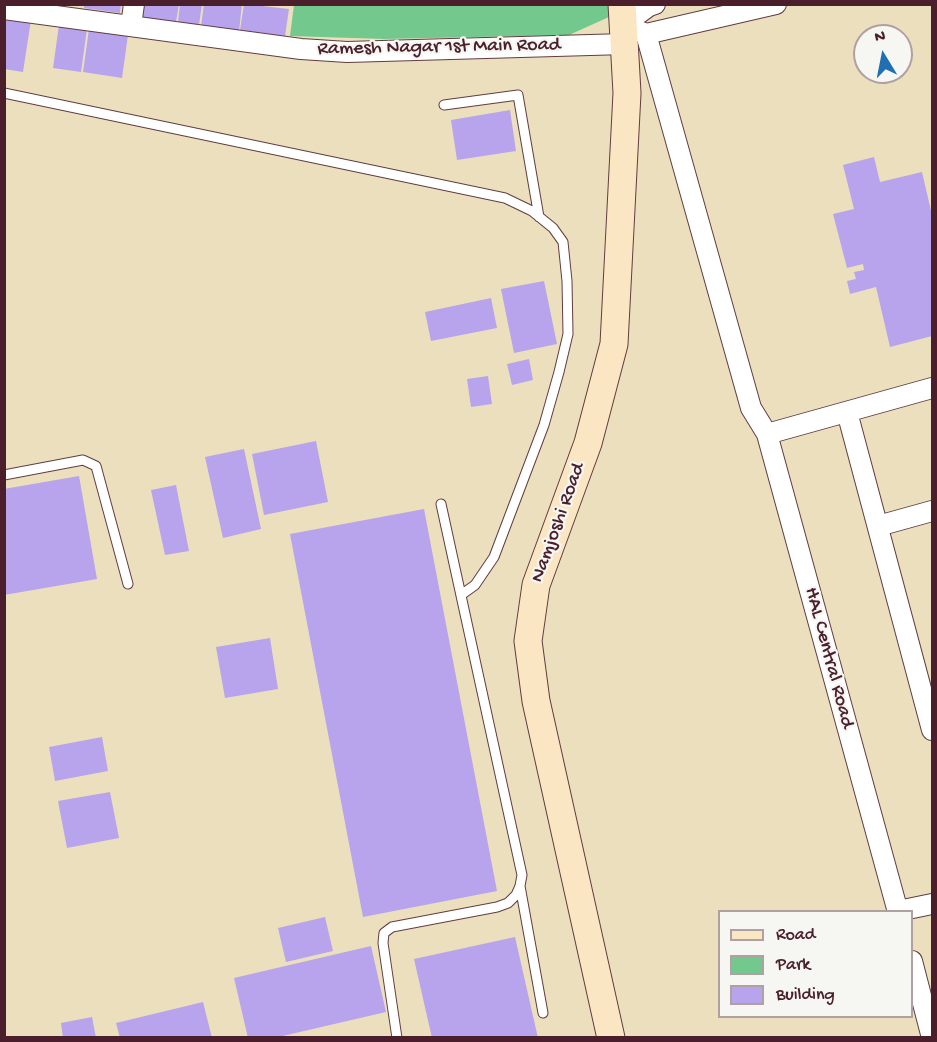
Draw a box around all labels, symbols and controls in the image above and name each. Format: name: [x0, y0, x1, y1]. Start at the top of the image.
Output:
north arrow: [853, 24, 913, 84]
text: N: [873, 27, 887, 48]
street label: Ramesh Nagar 1st Main Road: [317, 34, 561, 62]
street label: Namjoshi Road: [526, 460, 592, 586]
street label: HAL Central Road: [798, 585, 858, 731]
legend: [718, 910, 913, 1018]
text: Road: [776, 925, 815, 946]
text: Park: [776, 955, 810, 976]
text: Building: [776, 985, 835, 1006]

